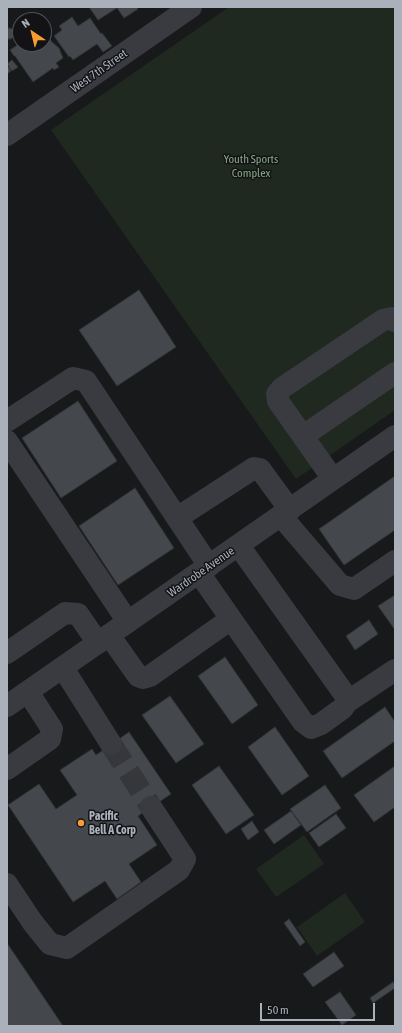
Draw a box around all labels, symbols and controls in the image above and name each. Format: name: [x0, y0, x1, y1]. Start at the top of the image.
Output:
north arrow: [12, 12, 52, 52]
text: N: [20, 16, 32, 30]
street label: West 7th Street: [68, 46, 130, 96]
park label: Youth Sports Complex: [224, 152, 278, 180]
street label: Wardrobe Avenue: [165, 544, 237, 600]
place label: Pacific Bell A Corp: [89, 809, 136, 837]
marker: Pacific Bell A Corp: [76, 818, 86, 828]
scale bar: [262, 995, 377, 1021]
text: 50 m: [267, 1003, 289, 1017]

